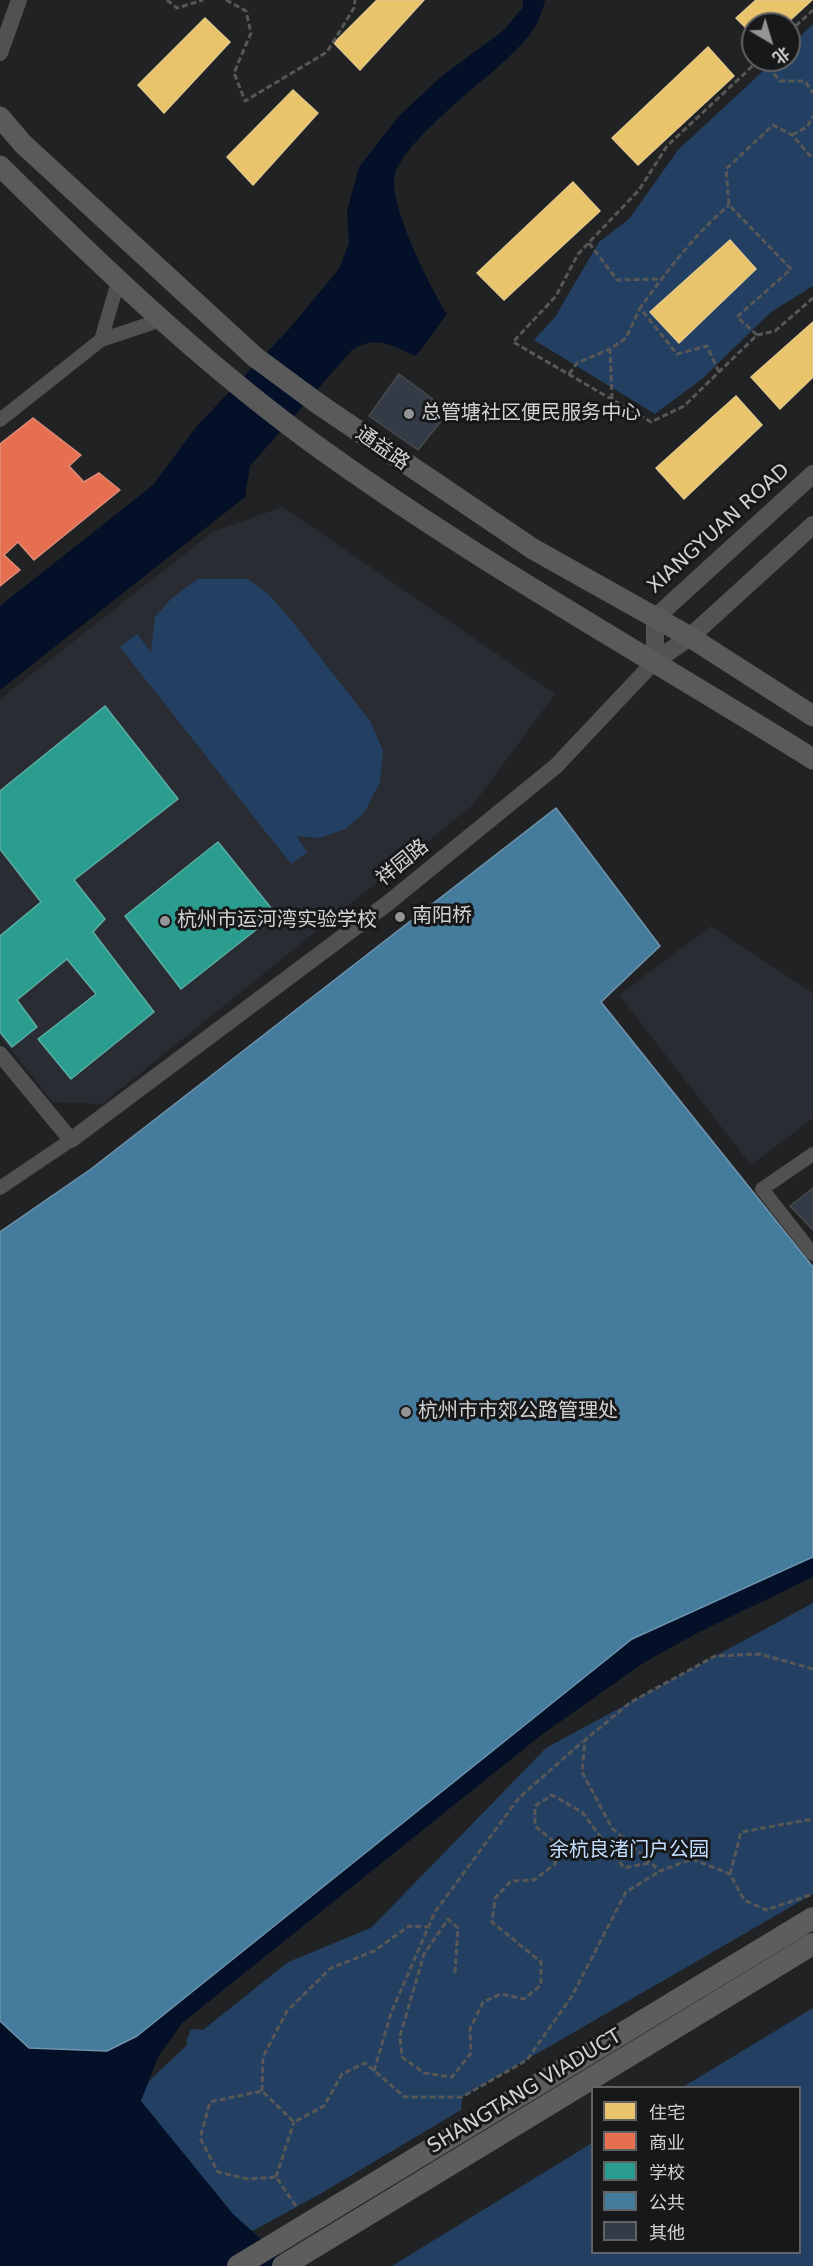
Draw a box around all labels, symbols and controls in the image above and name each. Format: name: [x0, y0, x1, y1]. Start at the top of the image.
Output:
north arrow: [741, 12, 801, 72]
text: 北: [769, 43, 793, 67]
place label: 总管塘社区便民服务中心: [421, 402, 641, 426]
marker: 总管塘社区便民服务中心: [402, 407, 416, 421]
street label: 通益路: [351, 422, 413, 476]
street label: XIANGYUAN ROAD: [643, 459, 795, 599]
street label: 祥园路: [372, 835, 434, 891]
place label: 南阳桥: [412, 905, 472, 929]
place label: 杭州市运河湾实验学校: [177, 909, 377, 933]
marker: 南阳桥: [393, 910, 407, 924]
marker: 杭州市运河湾实验学校: [158, 914, 172, 928]
place label: 杭州市市郊公路管理处: [418, 1400, 618, 1424]
marker: 杭州市市郊公路管理处: [399, 1405, 413, 1419]
park label: 余杭良渚门户公园: [549, 1839, 709, 1863]
street label: SHANGTANG VIADUCT: [424, 2025, 626, 2159]
legend: [591, 2086, 801, 2254]
text: 住宅: [649, 2102, 685, 2123]
text: 商业: [649, 2132, 685, 2153]
text: 学校: [649, 2162, 685, 2183]
text: 公共: [649, 2192, 685, 2213]
text: 其他: [649, 2222, 685, 2243]

